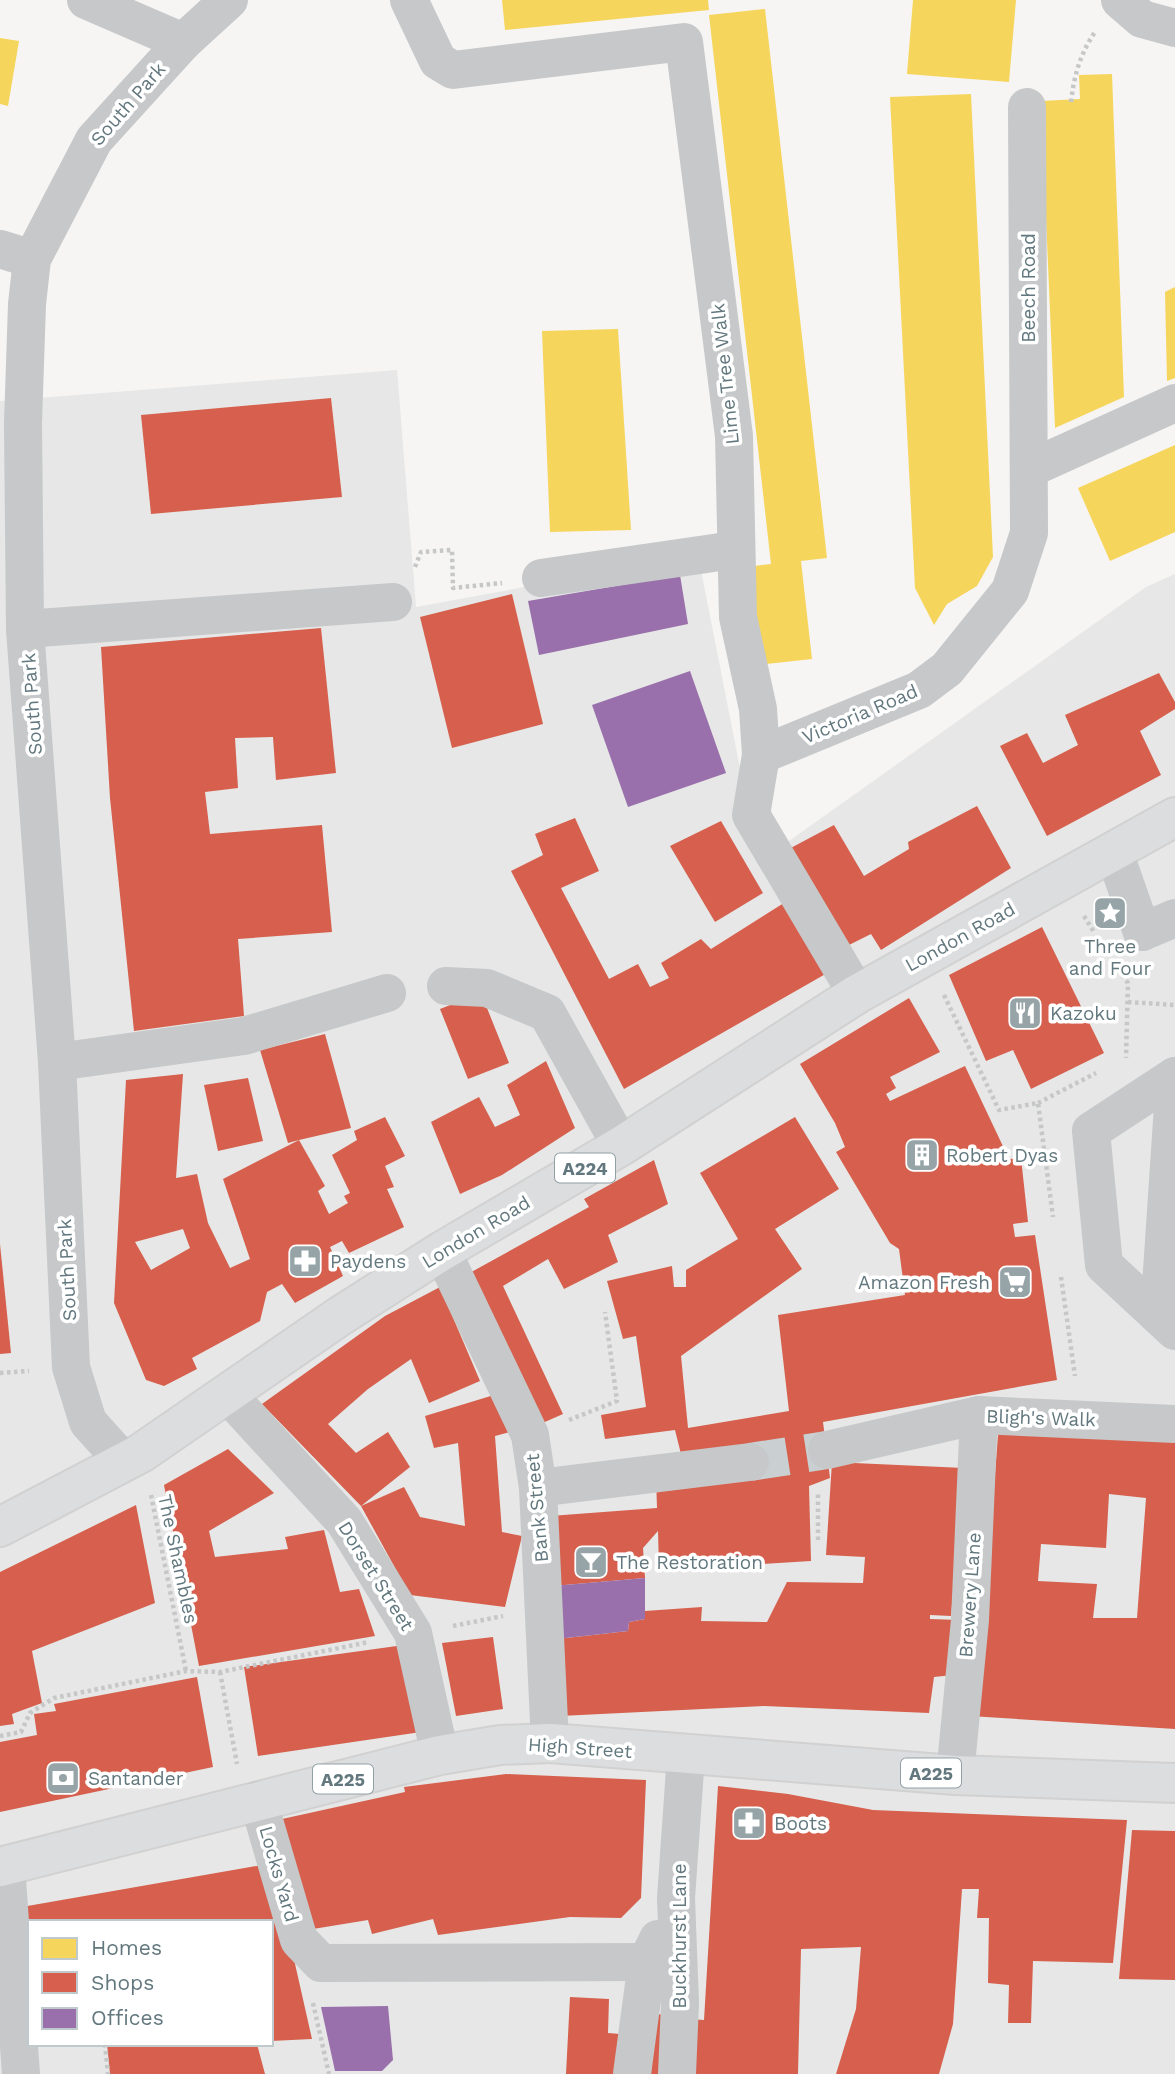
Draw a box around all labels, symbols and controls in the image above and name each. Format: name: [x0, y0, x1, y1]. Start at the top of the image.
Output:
street label: South Park: [86, 58, 170, 150]
street label: Beech Road: [1017, 233, 1040, 343]
street label: Lime Tree Walk: [706, 302, 744, 446]
street label: South Park: [17, 652, 47, 756]
street label: Victoria Road: [799, 679, 921, 749]
place icon: Three and Four: [1091, 894, 1129, 932]
street label: London Road: [901, 897, 1019, 977]
place label: Three and Four: [1069, 935, 1151, 980]
restaurant icon: Kazoku: [1006, 994, 1044, 1032]
place label: Kazoku: [1050, 1002, 1117, 1025]
building icon: Robert Dyas: [903, 1136, 941, 1174]
place label: Robert Dyas: [946, 1144, 1058, 1167]
road number: A224: [555, 1154, 615, 1182]
street label: London Road: [418, 1191, 534, 1273]
street label: South Park: [53, 1218, 81, 1322]
pharmacy icon: Paydens: [286, 1242, 324, 1280]
place label: Paydens: [330, 1250, 406, 1273]
supermarket icon: Amazon Fresh: [996, 1263, 1034, 1301]
place label: Amazon Fresh: [858, 1271, 990, 1294]
street label: Bligh's Walk: [986, 1405, 1096, 1431]
street label: Bank Street: [521, 1453, 553, 1563]
street label: The Shambles: [153, 1492, 203, 1626]
street label: Dorset Street: [333, 1517, 419, 1635]
street label: Brewery Lane: [954, 1532, 986, 1658]
bar icon: The Restoration: [572, 1543, 610, 1581]
place label: The Restoration: [616, 1551, 763, 1574]
street label: High Street: [527, 1733, 633, 1763]
road number: A225: [901, 1758, 961, 1788]
bank icon: Santander: [44, 1759, 82, 1797]
road number: A225: [313, 1764, 373, 1794]
place label: Santander: [88, 1767, 184, 1790]
pharmacy icon: Boots: [730, 1804, 768, 1842]
place label: Boots: [774, 1812, 827, 1835]
street label: Locks Yard: [254, 1823, 304, 1925]
street label: Buckhurst Lane: [668, 1863, 691, 2009]
legend: [28, 1920, 273, 2046]
text: Homes: [91, 1935, 162, 1960]
text: Shops: [91, 1970, 154, 1995]
text: Offices: [91, 2005, 164, 2030]

